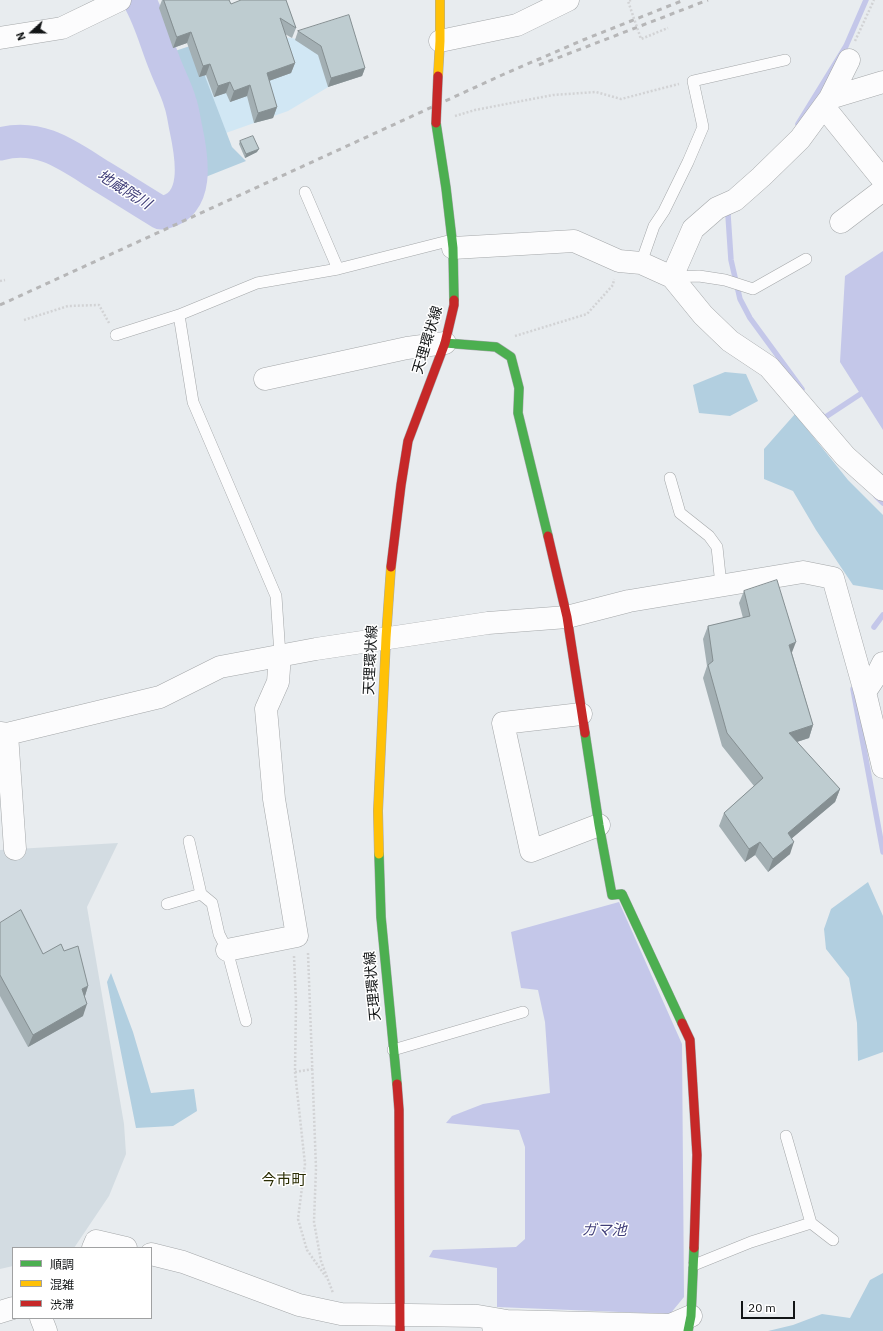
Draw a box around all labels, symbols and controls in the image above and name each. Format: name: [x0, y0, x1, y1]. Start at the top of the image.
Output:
north arrow: [12, 12, 52, 52]
text: N: [13, 30, 29, 43]
water label: 地蔵院川: [94, 166, 154, 214]
street label: 天理環状線: [410, 304, 446, 376]
street label: 天理環状線: [361, 625, 381, 695]
street label: 天理環状線: [362, 950, 384, 1022]
district label: 今市町: [262, 1172, 306, 1190]
water label: ガマ池: [582, 1222, 626, 1240]
legend: [12, 1247, 152, 1319]
text: 順調: [50, 1257, 74, 1272]
text: 混雑: [50, 1277, 74, 1292]
scale bar: [743, 1293, 797, 1319]
text: 渋滞: [50, 1297, 74, 1312]
text: 20 m: [748, 1300, 776, 1315]

